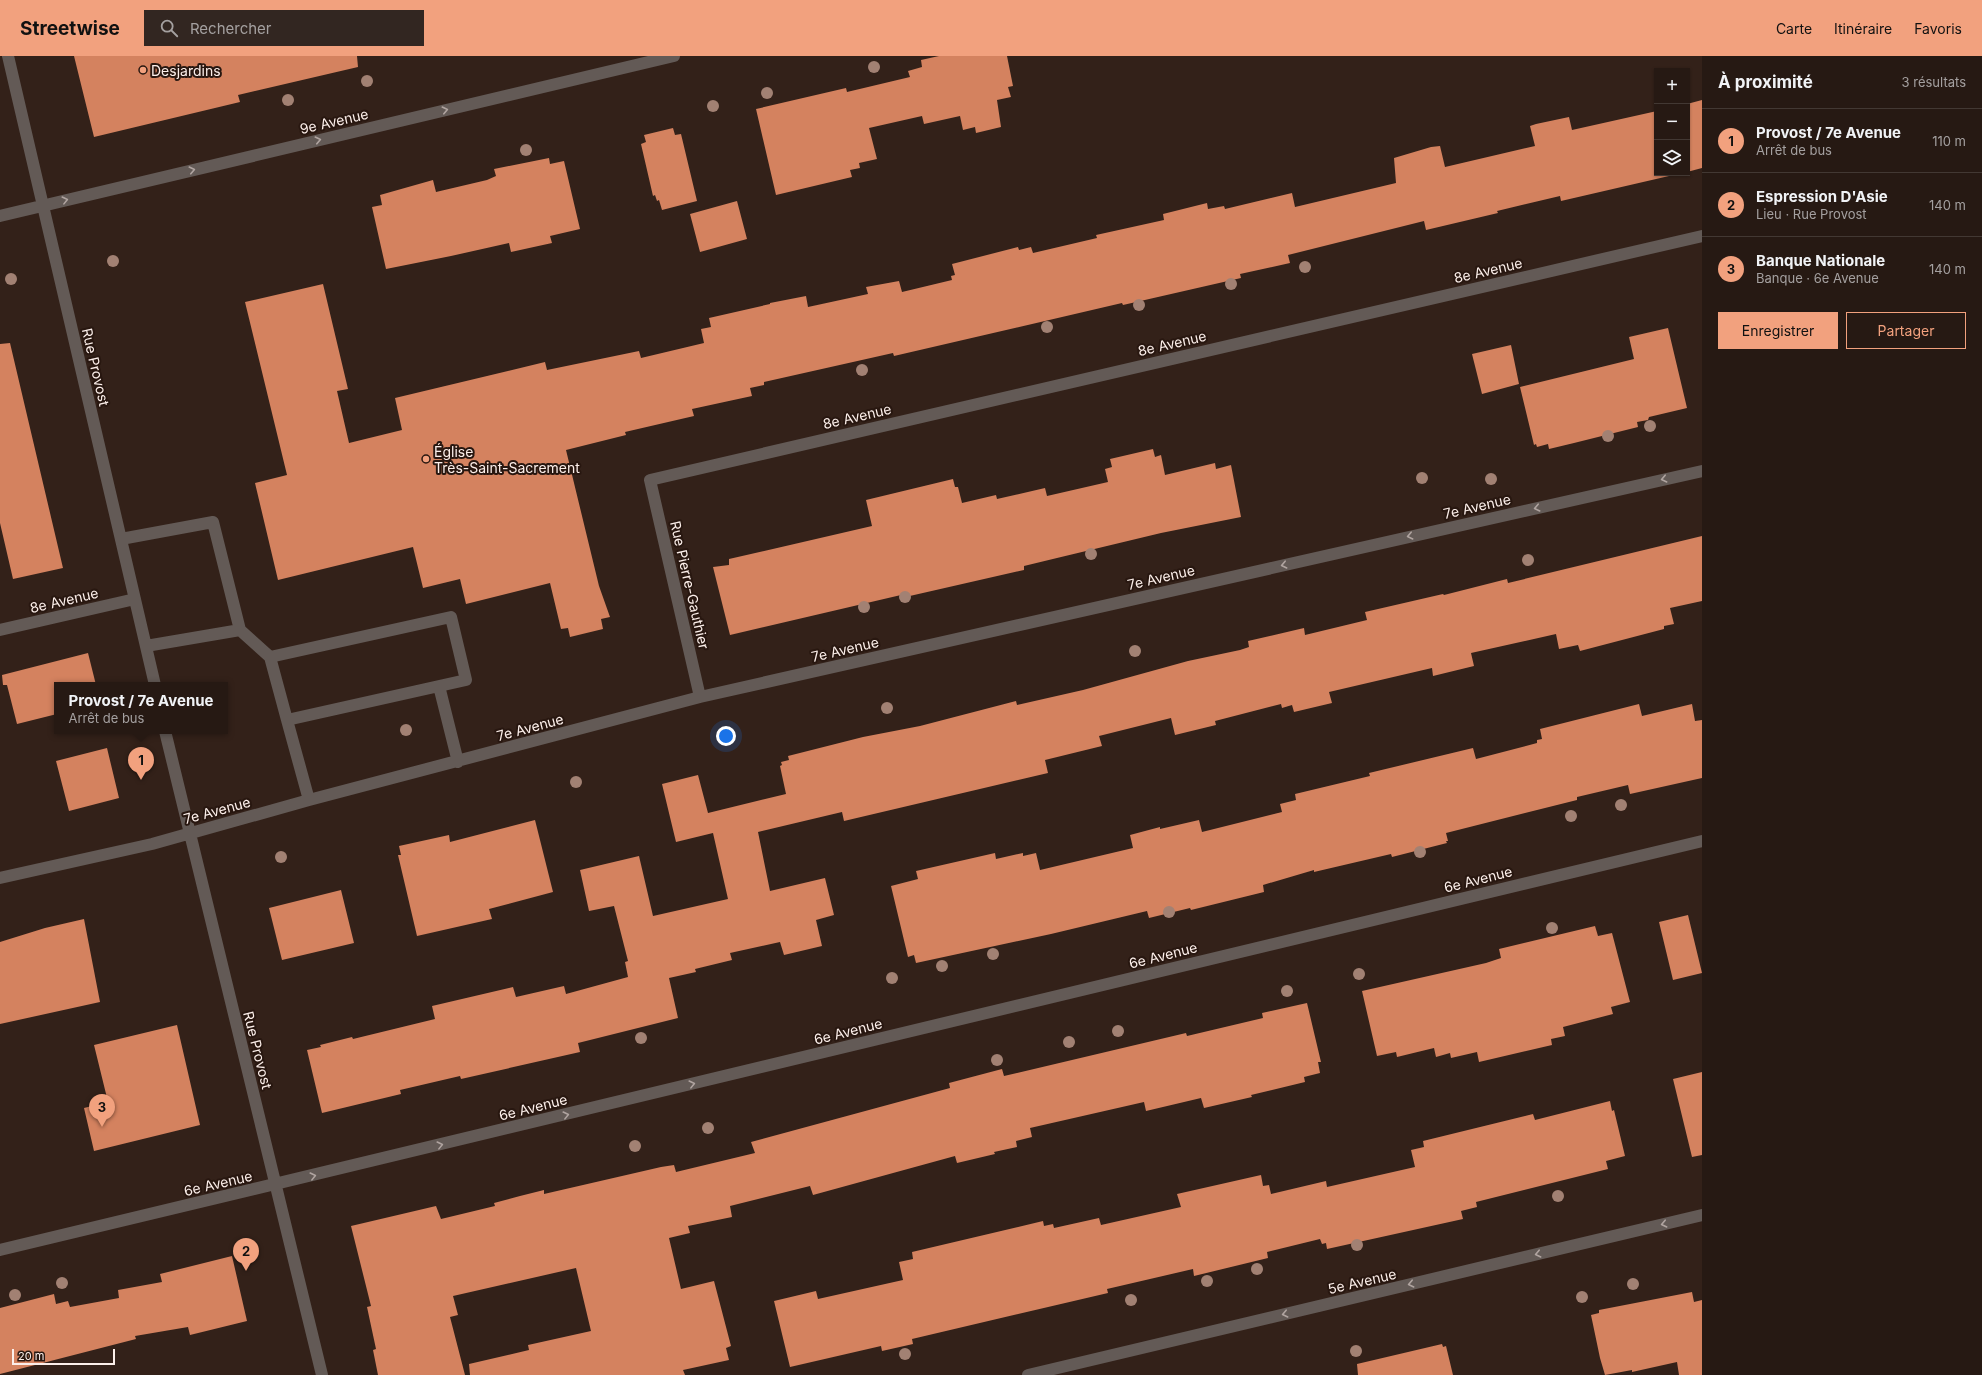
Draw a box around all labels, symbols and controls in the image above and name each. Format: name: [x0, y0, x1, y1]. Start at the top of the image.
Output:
search box: [144, 10, 424, 46]
text: Streetwise: [20, 17, 120, 40]
icon: search: [158, 17, 180, 39]
text: Rechercher: [190, 19, 272, 38]
text: Carte: [1776, 20, 1812, 37]
text: Itinéraire: [1834, 20, 1892, 37]
text: Favoris: [1914, 20, 1962, 37]
place label: Desjardins: [151, 62, 221, 79]
marker: Desjardins: [138, 65, 148, 75]
map controls: [1654, 68, 1690, 176]
button: +: [1654, 68, 1690, 104]
text: À proximité: [1718, 72, 1813, 92]
text: 3 résultats: [1902, 74, 1966, 90]
button: −: [1654, 104, 1690, 140]
street label: 9e Avenue: [298, 105, 370, 137]
one-way arrow: [441, 107, 448, 115]
text: Provost / 7e Avenue: [1756, 123, 1901, 142]
text: 1: [1728, 133, 1734, 149]
text: 110 m: [1932, 133, 1966, 149]
one-way arrow: [314, 136, 321, 145]
button: layers: [1654, 140, 1690, 176]
text: Arrêt de bus: [1756, 142, 1832, 158]
one-way arrow: [188, 166, 195, 175]
text: Espression D'Asie: [1756, 187, 1888, 206]
one-way arrow: [61, 196, 68, 205]
text: 2: [1727, 197, 1735, 213]
text: 140 m: [1929, 197, 1966, 213]
text: Lieu · Rue Provost: [1756, 206, 1867, 222]
text: Banque Nationale: [1756, 251, 1885, 270]
street label: 8e Avenue: [1452, 254, 1524, 286]
text: 3: [1727, 261, 1735, 277]
text: 140 m: [1929, 261, 1966, 277]
text: Banque · 6e Avenue: [1756, 270, 1879, 286]
button: Enregistrer: [1718, 312, 1838, 349]
button: Partager: [1846, 312, 1966, 349]
street label: Rue Provost: [79, 326, 113, 408]
street label: 8e Avenue: [1136, 327, 1208, 359]
street label: 8e Avenue: [821, 400, 893, 432]
place label: Église Très-Saint-Sacrement: [434, 443, 580, 476]
marker: Église Très-Saint-Sacrement: [421, 454, 431, 464]
one-way arrow: [1661, 475, 1667, 483]
street label: 7e Avenue: [1442, 490, 1512, 522]
one-way arrow: [1534, 503, 1540, 511]
street label: Rue Pierre-Gauthier: [667, 519, 713, 651]
one-way arrow: [1407, 532, 1414, 540]
street label: 7e Avenue: [1126, 561, 1196, 593]
one-way arrow: [1280, 561, 1287, 569]
street label: 8e Avenue: [28, 584, 100, 616]
street label: 7e Avenue: [810, 633, 880, 665]
popup: [54, 682, 228, 734]
text: Provost / 7e Avenue: [68, 691, 214, 710]
text: Arrêt de bus: [68, 710, 144, 726]
street label: 7e Avenue: [495, 710, 565, 744]
your location: [716, 726, 736, 746]
pin: 1: [128, 747, 154, 780]
street label: 7e Avenue: [182, 793, 252, 827]
street label: 6e Avenue: [1442, 862, 1514, 896]
street label: 6e Avenue: [1127, 938, 1199, 972]
street label: Rue Provost: [240, 1009, 276, 1091]
street label: 6e Avenue: [812, 1014, 884, 1048]
one-way arrow: [689, 1081, 696, 1089]
street label: 6e Avenue: [497, 1090, 569, 1124]
pin: 3: [89, 1094, 115, 1127]
one-way arrow: [563, 1111, 569, 1119]
one-way arrow: [436, 1141, 443, 1150]
street label: 6e Avenue: [182, 1167, 254, 1199]
one-way arrow: [310, 1172, 316, 1180]
one-way arrow: [1661, 1220, 1667, 1228]
pin: 2: [233, 1238, 259, 1271]
one-way arrow: [1534, 1250, 1541, 1258]
street label: 5e Avenue: [1326, 1265, 1398, 1297]
one-way arrow: [1408, 1280, 1414, 1288]
one-way arrow: [1281, 1310, 1288, 1318]
scale bar: [12, 1347, 115, 1366]
text: 20 m: [18, 1349, 44, 1363]

